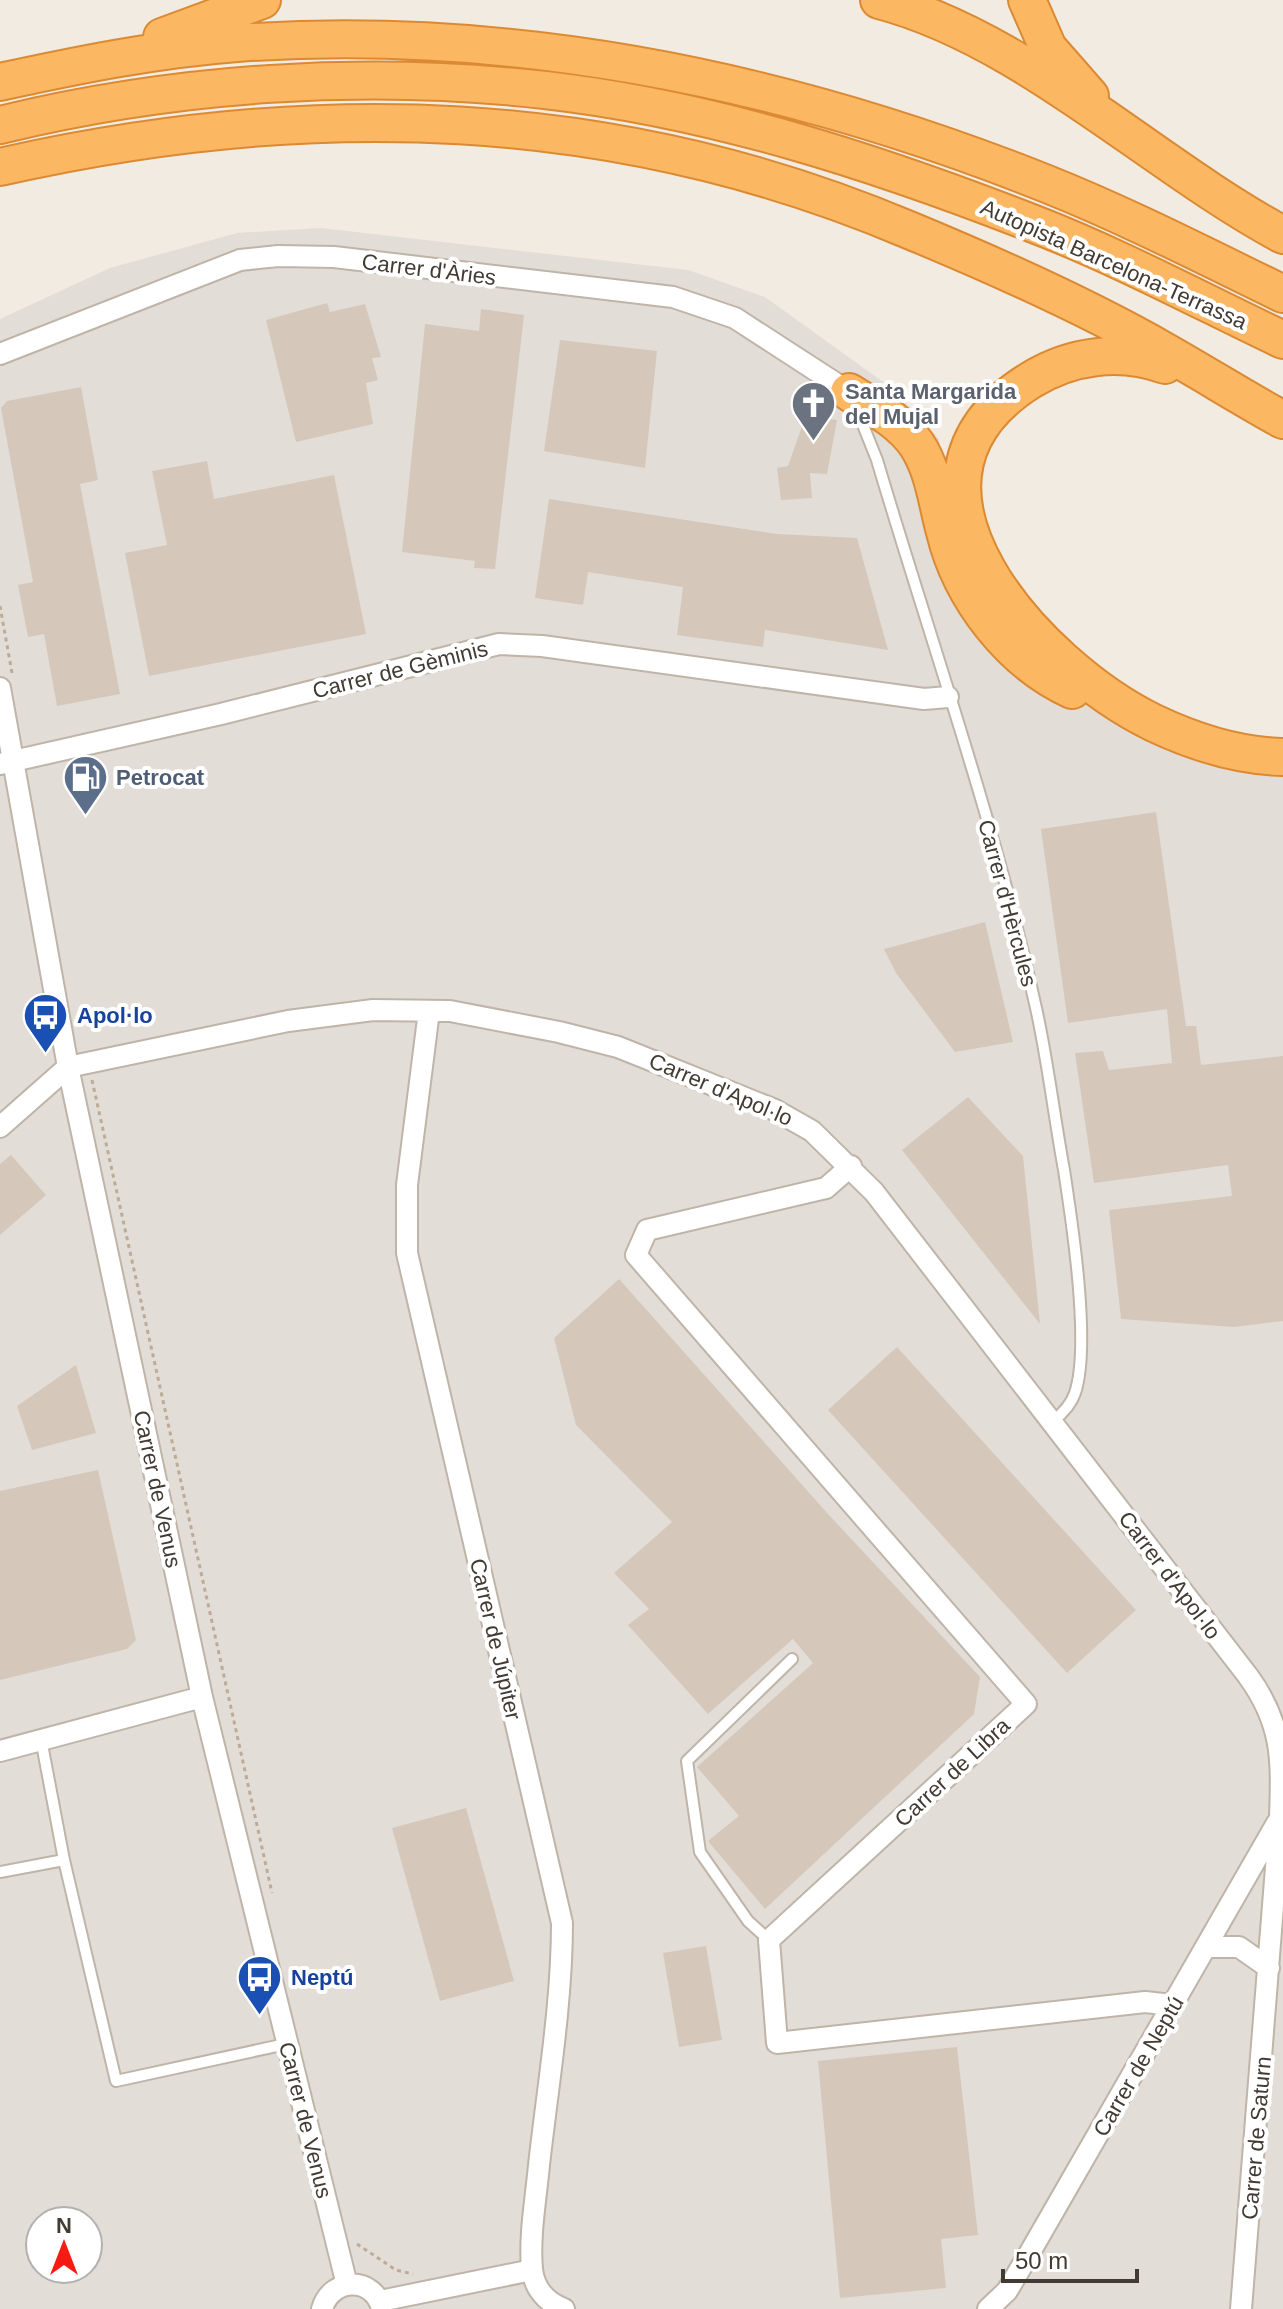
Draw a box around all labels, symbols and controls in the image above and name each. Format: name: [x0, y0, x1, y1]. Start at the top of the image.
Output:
street label: Autopista Barcelona-Terrassa: [977, 194, 1251, 335]
street label: Carrer d'Àries: [360, 249, 497, 290]
place label: Santa Margarida del Mujal: [845, 379, 1017, 429]
church icon: Santa Margarida del Mujal: [790, 380, 838, 443]
street label: Carrer de Gèminis: [310, 636, 490, 703]
fuel station icon: Petrocat: [61, 753, 109, 816]
place label: Petrocat: [116, 765, 205, 790]
street label: Carrer d'Hèrcules: [973, 817, 1042, 989]
bus stop icon: Apol·lo: [22, 991, 70, 1054]
place label: Apol·lo: [77, 1003, 153, 1028]
street label: Carrer d'Apol·lo: [645, 1048, 796, 1131]
street label: Carrer de Venus: [129, 1408, 186, 1570]
street label: Carrer d'Apol·lo: [1113, 1507, 1226, 1644]
street label: Carrer de Júpiter: [465, 1556, 526, 1722]
street label: Carrer de Libra: [890, 1712, 1016, 1832]
bus stop icon: Neptú: [236, 1953, 284, 2016]
place label: Neptú: [291, 1965, 353, 1990]
street label: Carrer de Neptú: [1088, 1992, 1189, 2141]
street label: Carrer de Venus: [274, 2039, 337, 2201]
street label: Carrer de Saturn: [1237, 2055, 1276, 2221]
north arrow: [24, 2205, 104, 2285]
text: N: [56, 2213, 72, 2238]
scale bar: [1003, 2233, 1137, 2283]
text: 50 m: [1015, 2247, 1068, 2274]

